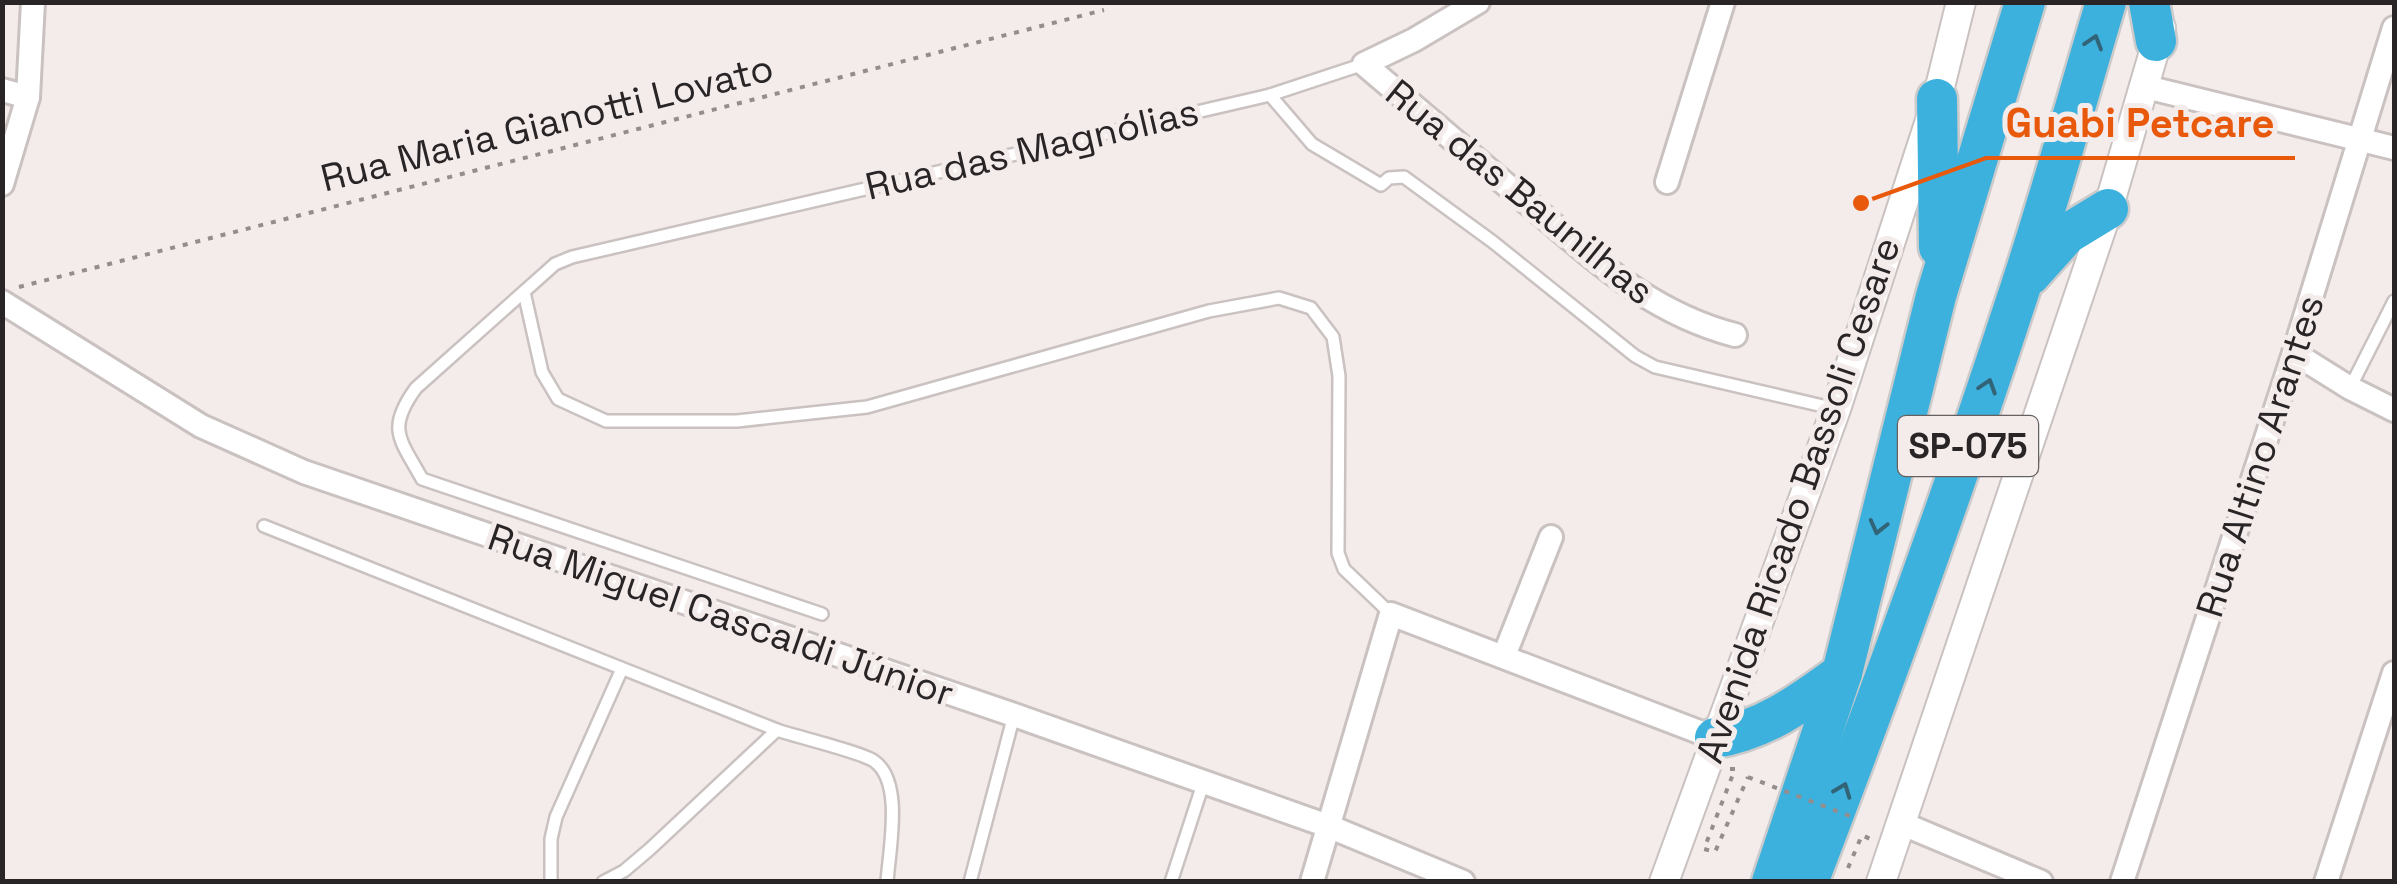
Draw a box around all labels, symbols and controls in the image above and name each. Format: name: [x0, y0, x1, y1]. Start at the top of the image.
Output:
one-way arrow: [2082, 34, 2103, 51]
street label: Rua Maria Gianotti Lovato: [316, 43, 778, 203]
street label: Rua das Baunilhas: [1376, 69, 1664, 315]
street label: Rua das Magnólias: [861, 87, 1203, 211]
callout: Guabi Petcare: [1986, 88, 2295, 158]
text: Guabi Petcare: [2006, 98, 2274, 149]
street label: Avenida Ricado Bassoli Cesare: [1685, 231, 1911, 769]
street label: Rua Altino Arantes: [2185, 289, 2335, 623]
one-way arrow: [1977, 378, 1997, 395]
road number: SP-075: [1898, 416, 2038, 476]
street label: Rua Miguel Cascaldi Júnior: [482, 513, 960, 717]
one-way arrow: [1869, 518, 1890, 535]
one-way arrow: [1831, 783, 1852, 800]

